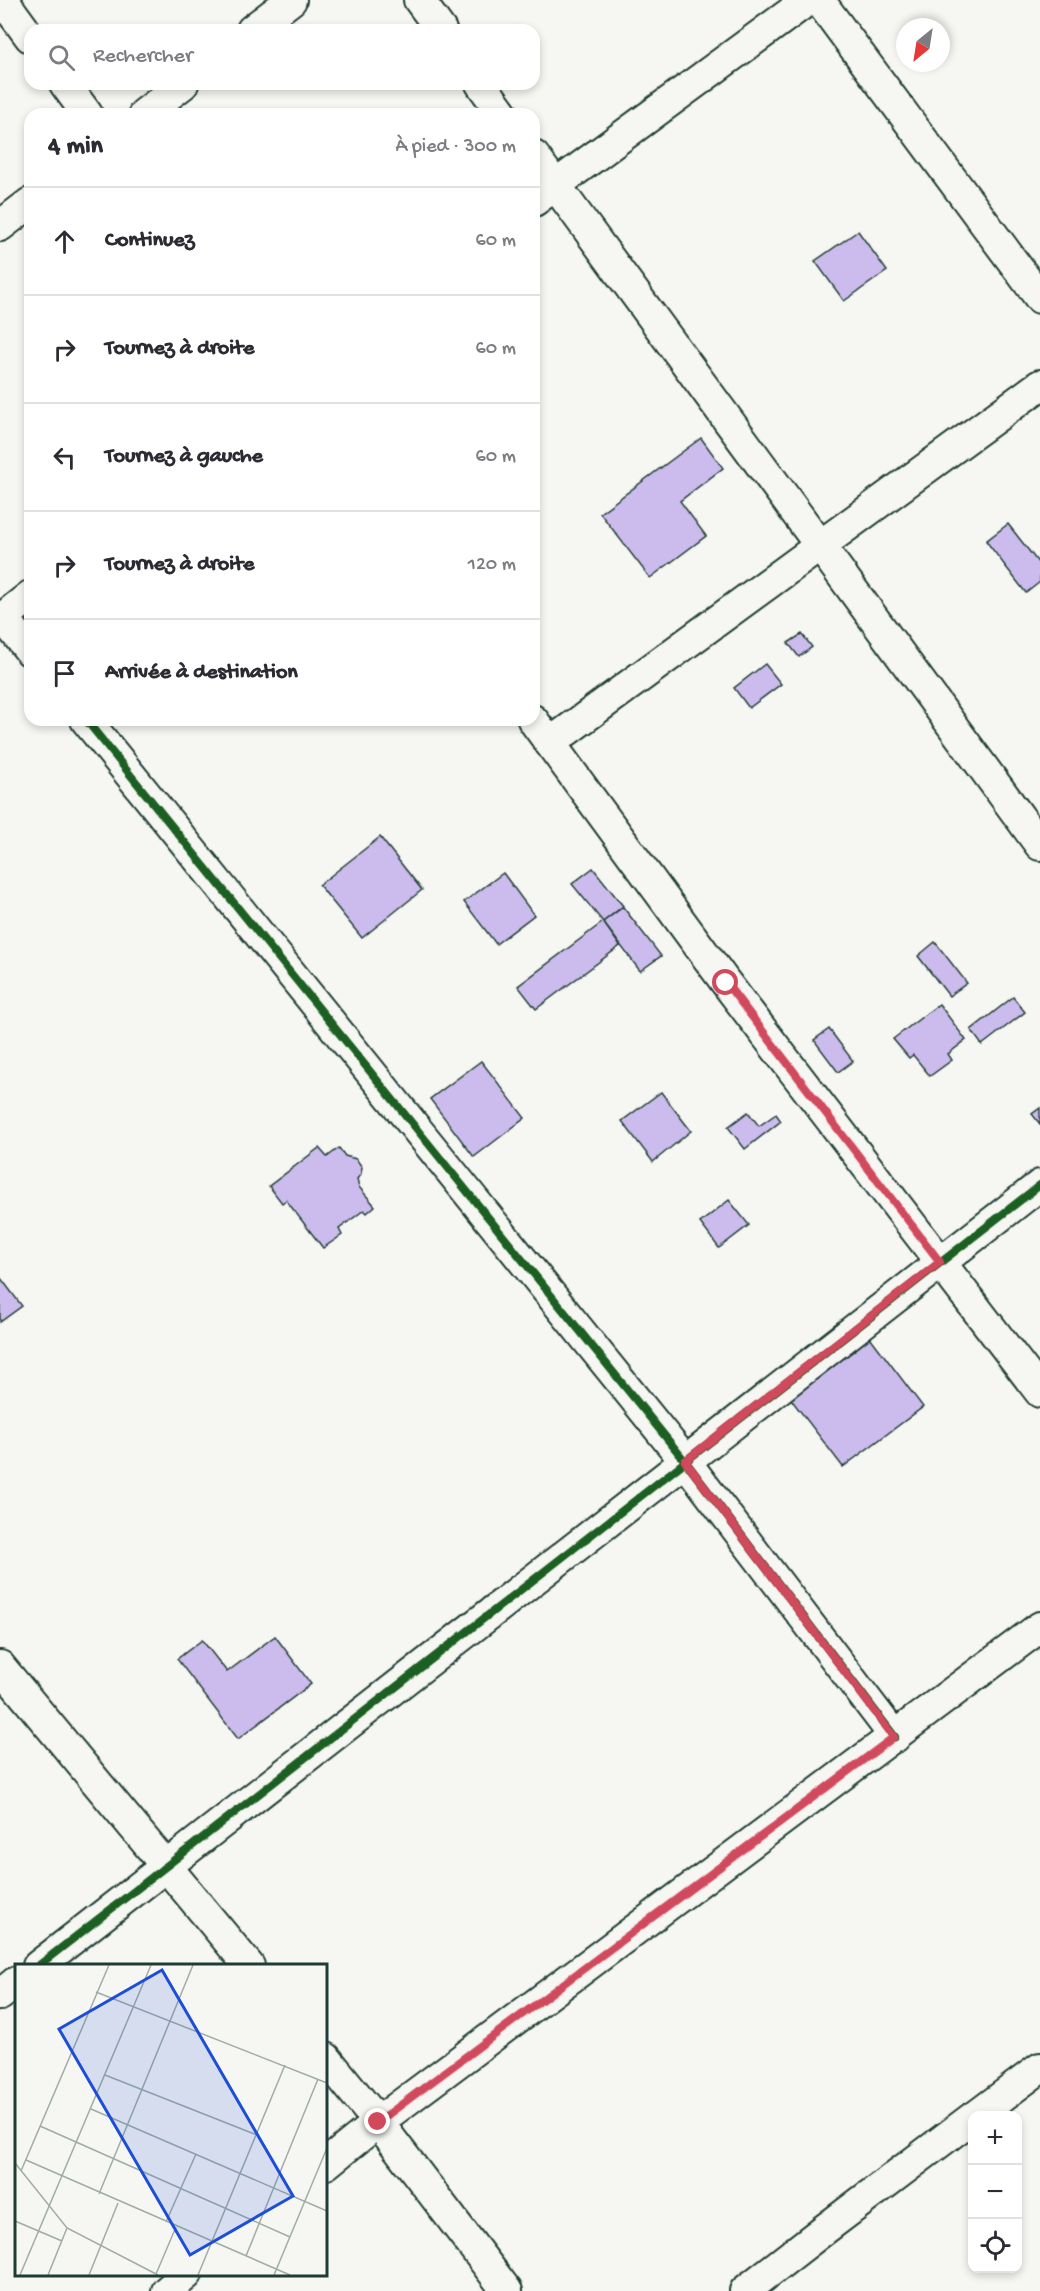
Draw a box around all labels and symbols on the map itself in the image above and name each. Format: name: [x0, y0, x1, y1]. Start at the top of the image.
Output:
north arrow: [896, 18, 950, 72]
route start: [712, 969, 738, 995]
inset map: [15, 1964, 327, 2276]
route end: [364, 2108, 390, 2134]

